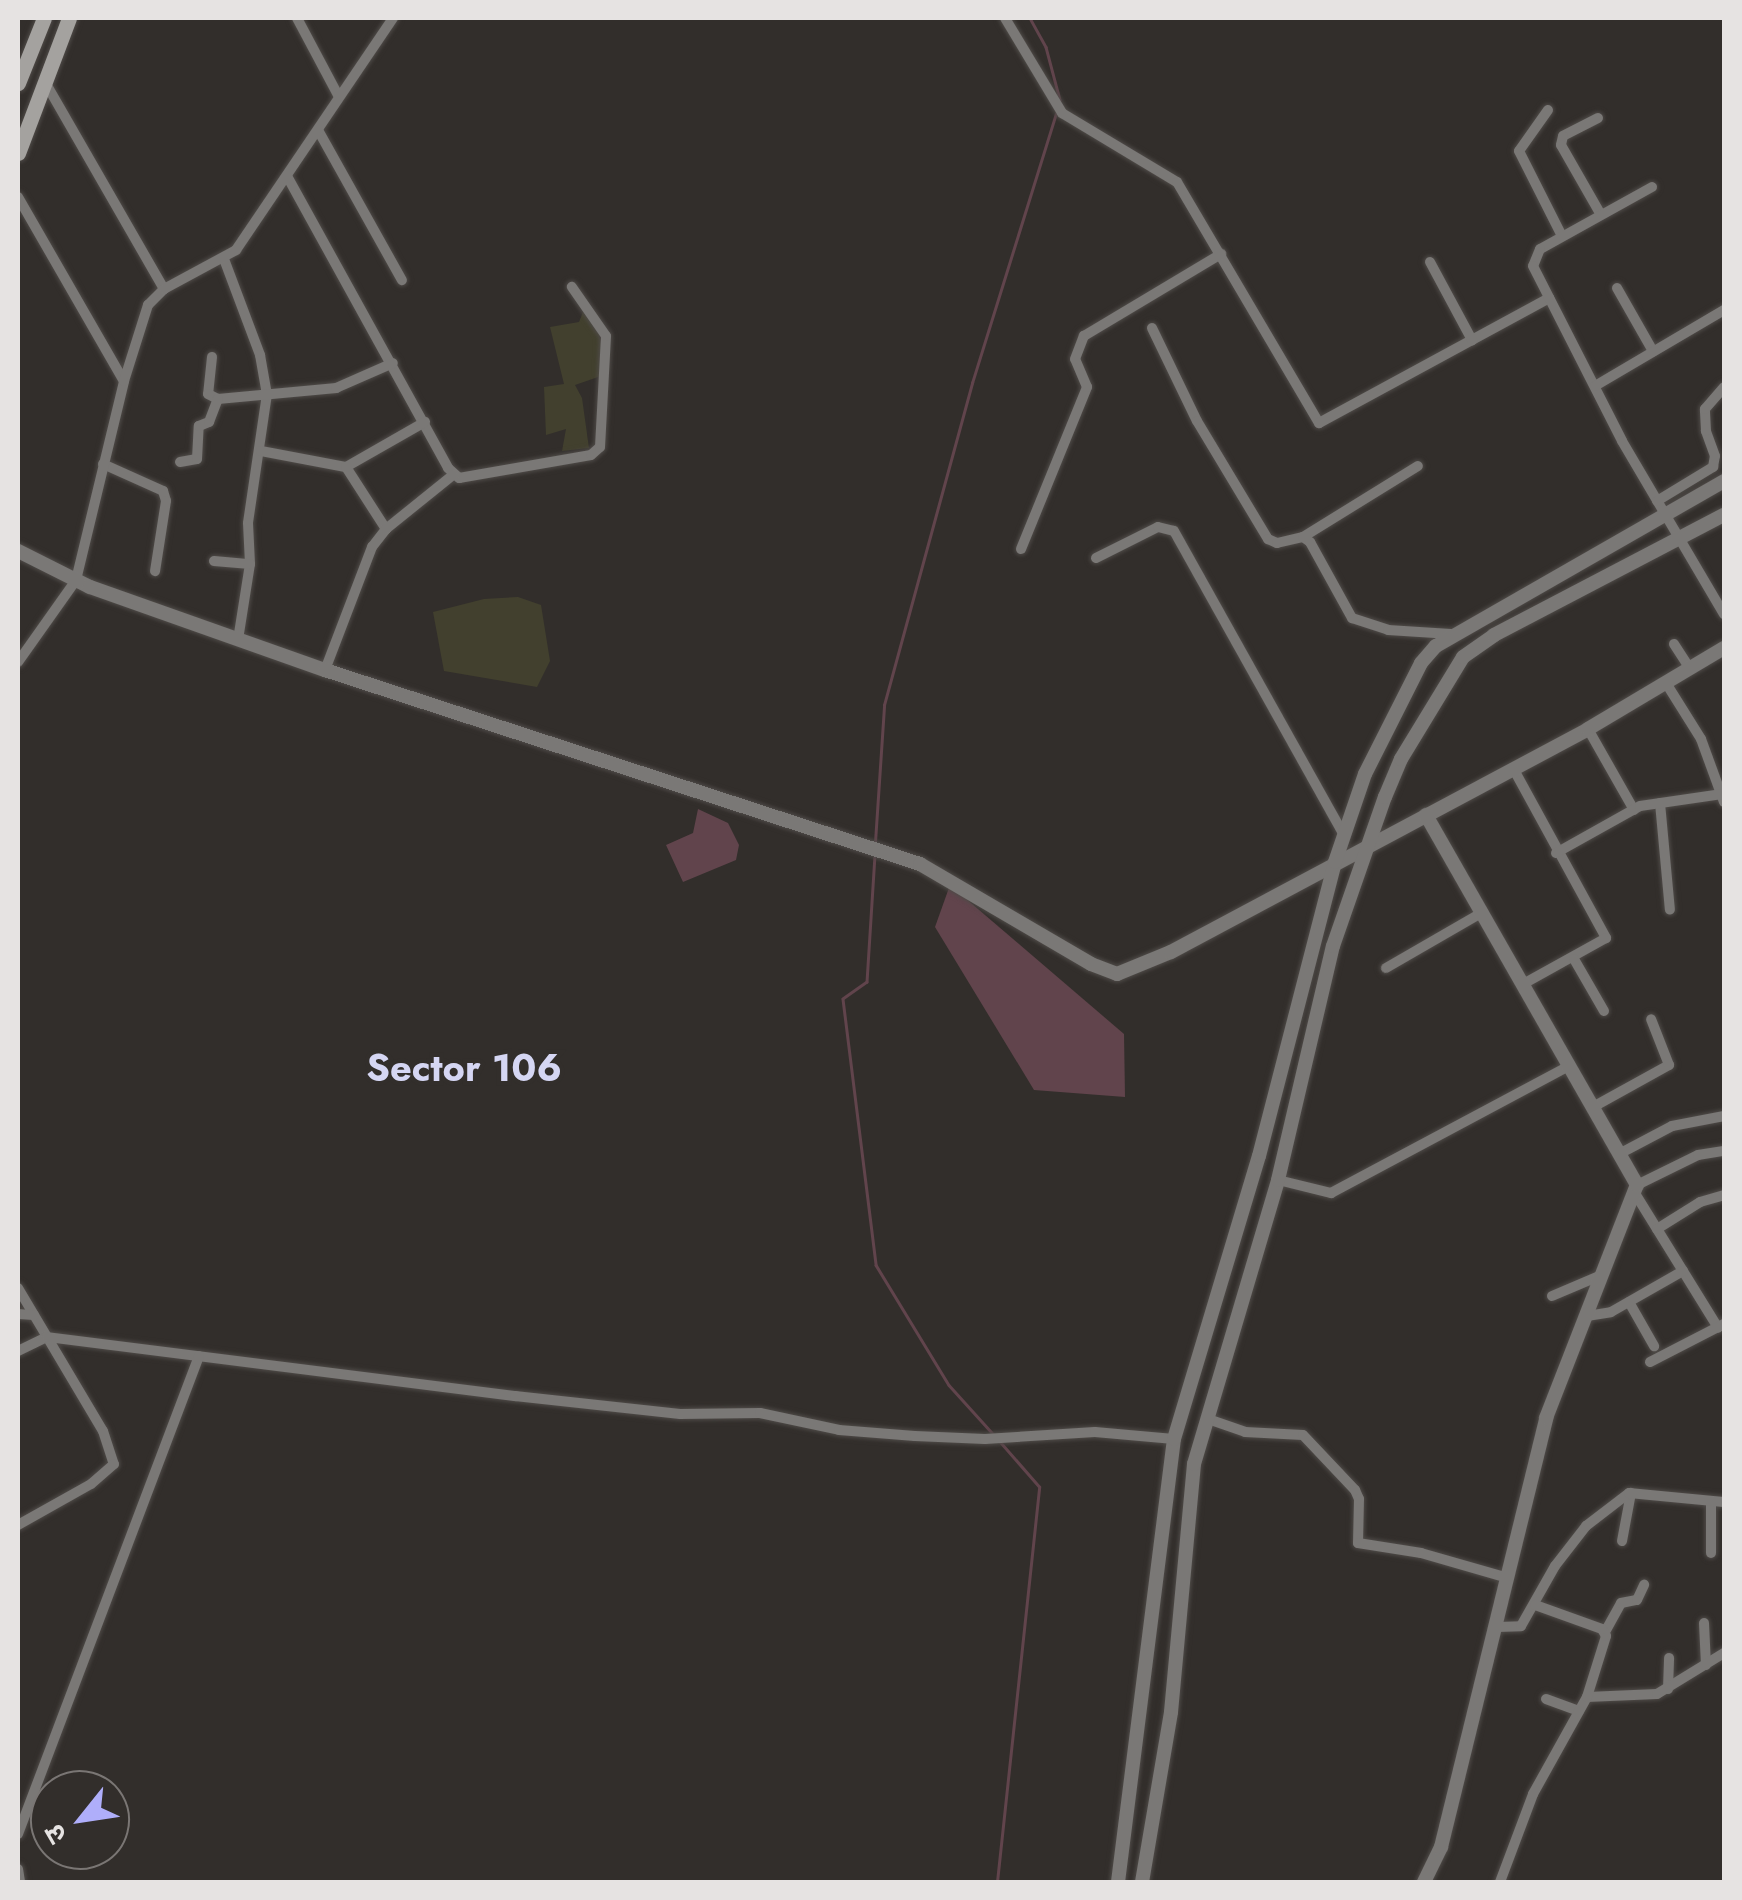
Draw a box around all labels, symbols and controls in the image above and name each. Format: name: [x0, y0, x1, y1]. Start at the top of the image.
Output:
district label: Sector 106: [366, 1045, 562, 1091]
north arrow: [30, 1770, 130, 1870]
text: उ: [33, 1817, 77, 1852]

